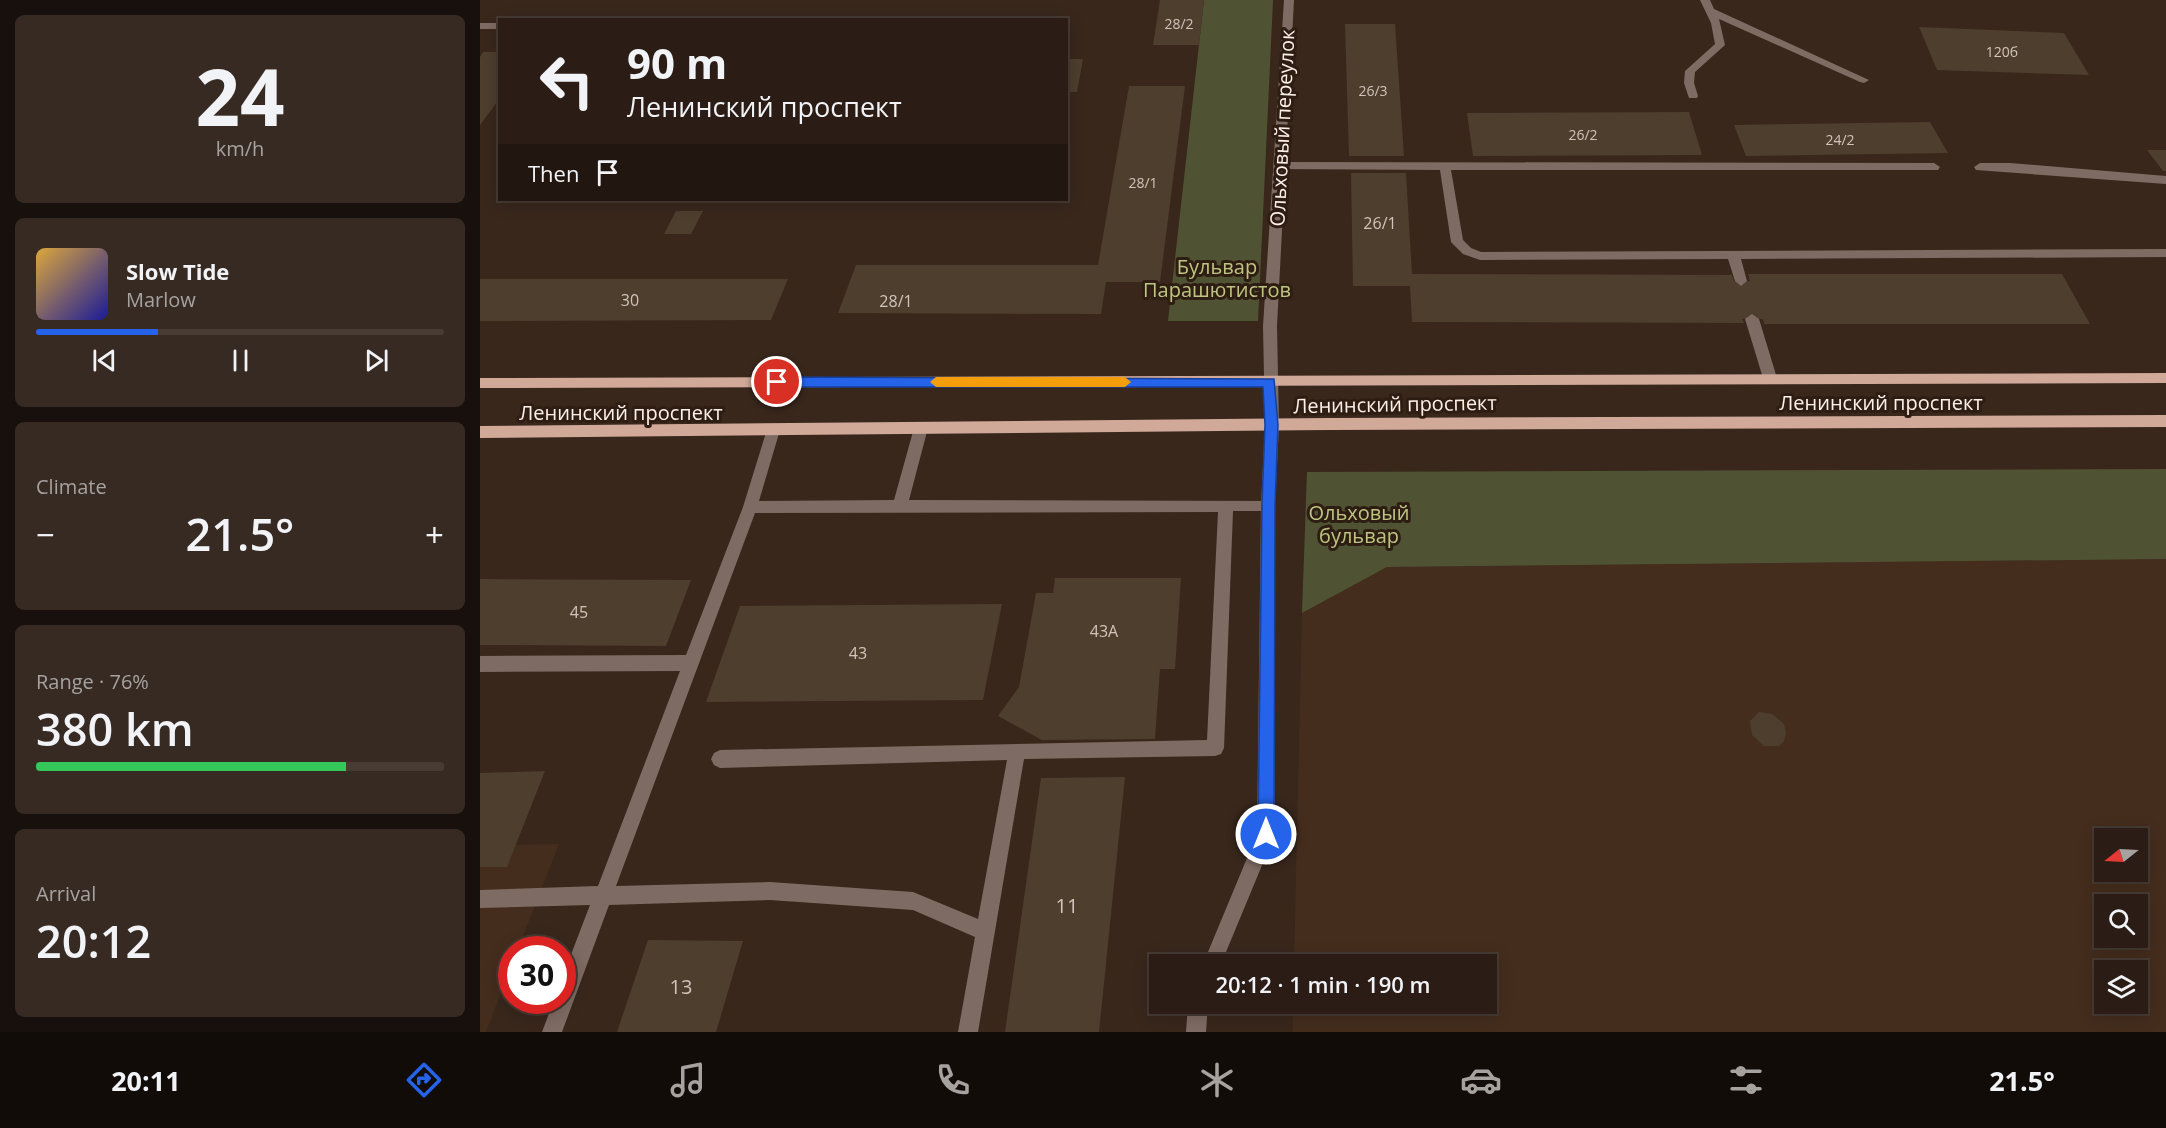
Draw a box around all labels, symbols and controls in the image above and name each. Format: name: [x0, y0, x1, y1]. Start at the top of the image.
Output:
house number: 28/2: [1164, 14, 1194, 33]
street label: Ольховый переулок: [1263, 28, 1301, 227]
text: 90 m: [627, 34, 727, 91]
icon: left: [528, 42, 606, 120]
house number: 120б: [1986, 42, 2018, 61]
text: 24: [195, 43, 285, 149]
house number: 26/3: [1358, 81, 1388, 100]
text: Ленинский проспект: [627, 88, 902, 125]
house number: 26/2: [1568, 125, 1598, 144]
house number: 24/2: [1825, 130, 1855, 149]
text: km/h: [216, 135, 264, 162]
icon: arrive: [591, 156, 624, 189]
text: Then: [528, 158, 579, 188]
house number: 28/1: [1128, 173, 1158, 192]
house number: 26/1: [1363, 212, 1397, 234]
park label: Бульвар Парашютистов: [1143, 253, 1291, 303]
text: Slow Tide: [126, 256, 229, 286]
text: Marlow: [126, 286, 196, 313]
house number: 30: [621, 289, 639, 311]
house number: 28/1: [879, 290, 913, 312]
icon: previous: [88, 344, 121, 377]
icon: pause: [224, 344, 257, 377]
icon: next: [360, 344, 393, 377]
pin: [751, 356, 802, 407]
icon: arrive: [760, 365, 793, 398]
street label: Ленинский проспект: [1293, 389, 1497, 419]
street label: Ленинский проспект: [1779, 389, 1983, 416]
street label: Ленинский проспект: [519, 399, 723, 426]
text: Climate: [36, 473, 107, 500]
park label: Ольховый бульвар: [1309, 499, 1409, 549]
text: 21.5°: [186, 503, 294, 564]
text: −: [36, 512, 55, 557]
text: +: [425, 512, 444, 557]
house number: 45: [570, 601, 588, 623]
house number: 43А: [1090, 620, 1119, 642]
house number: 43: [849, 642, 867, 664]
text: Range · 76%: [36, 668, 149, 695]
text: 380 km: [36, 698, 194, 759]
position arrow: [1234, 802, 1298, 866]
north arrow: [2094, 828, 2148, 882]
map controls: [2094, 828, 2148, 1014]
text: Arrival: [36, 880, 96, 907]
house number: 11: [1056, 892, 1078, 919]
button: search: [2094, 894, 2148, 948]
text: 20:12: [36, 910, 151, 971]
speed limit sign: 30: [498, 936, 576, 1014]
button: layers: [2094, 960, 2148, 1014]
text: 20:12 · 1 min · 190 m: [1215, 969, 1431, 999]
house number: 13: [670, 973, 692, 1000]
icon: directions: [403, 1059, 445, 1101]
icon: music: [667, 1059, 709, 1101]
icon: phone: [932, 1059, 974, 1101]
icon: climate: [1196, 1059, 1238, 1101]
icon: car: [1460, 1059, 1502, 1101]
icon: filters: [1725, 1059, 1767, 1101]
text: 20:11: [111, 1062, 181, 1099]
text: 21.5°: [1989, 1062, 2055, 1099]

